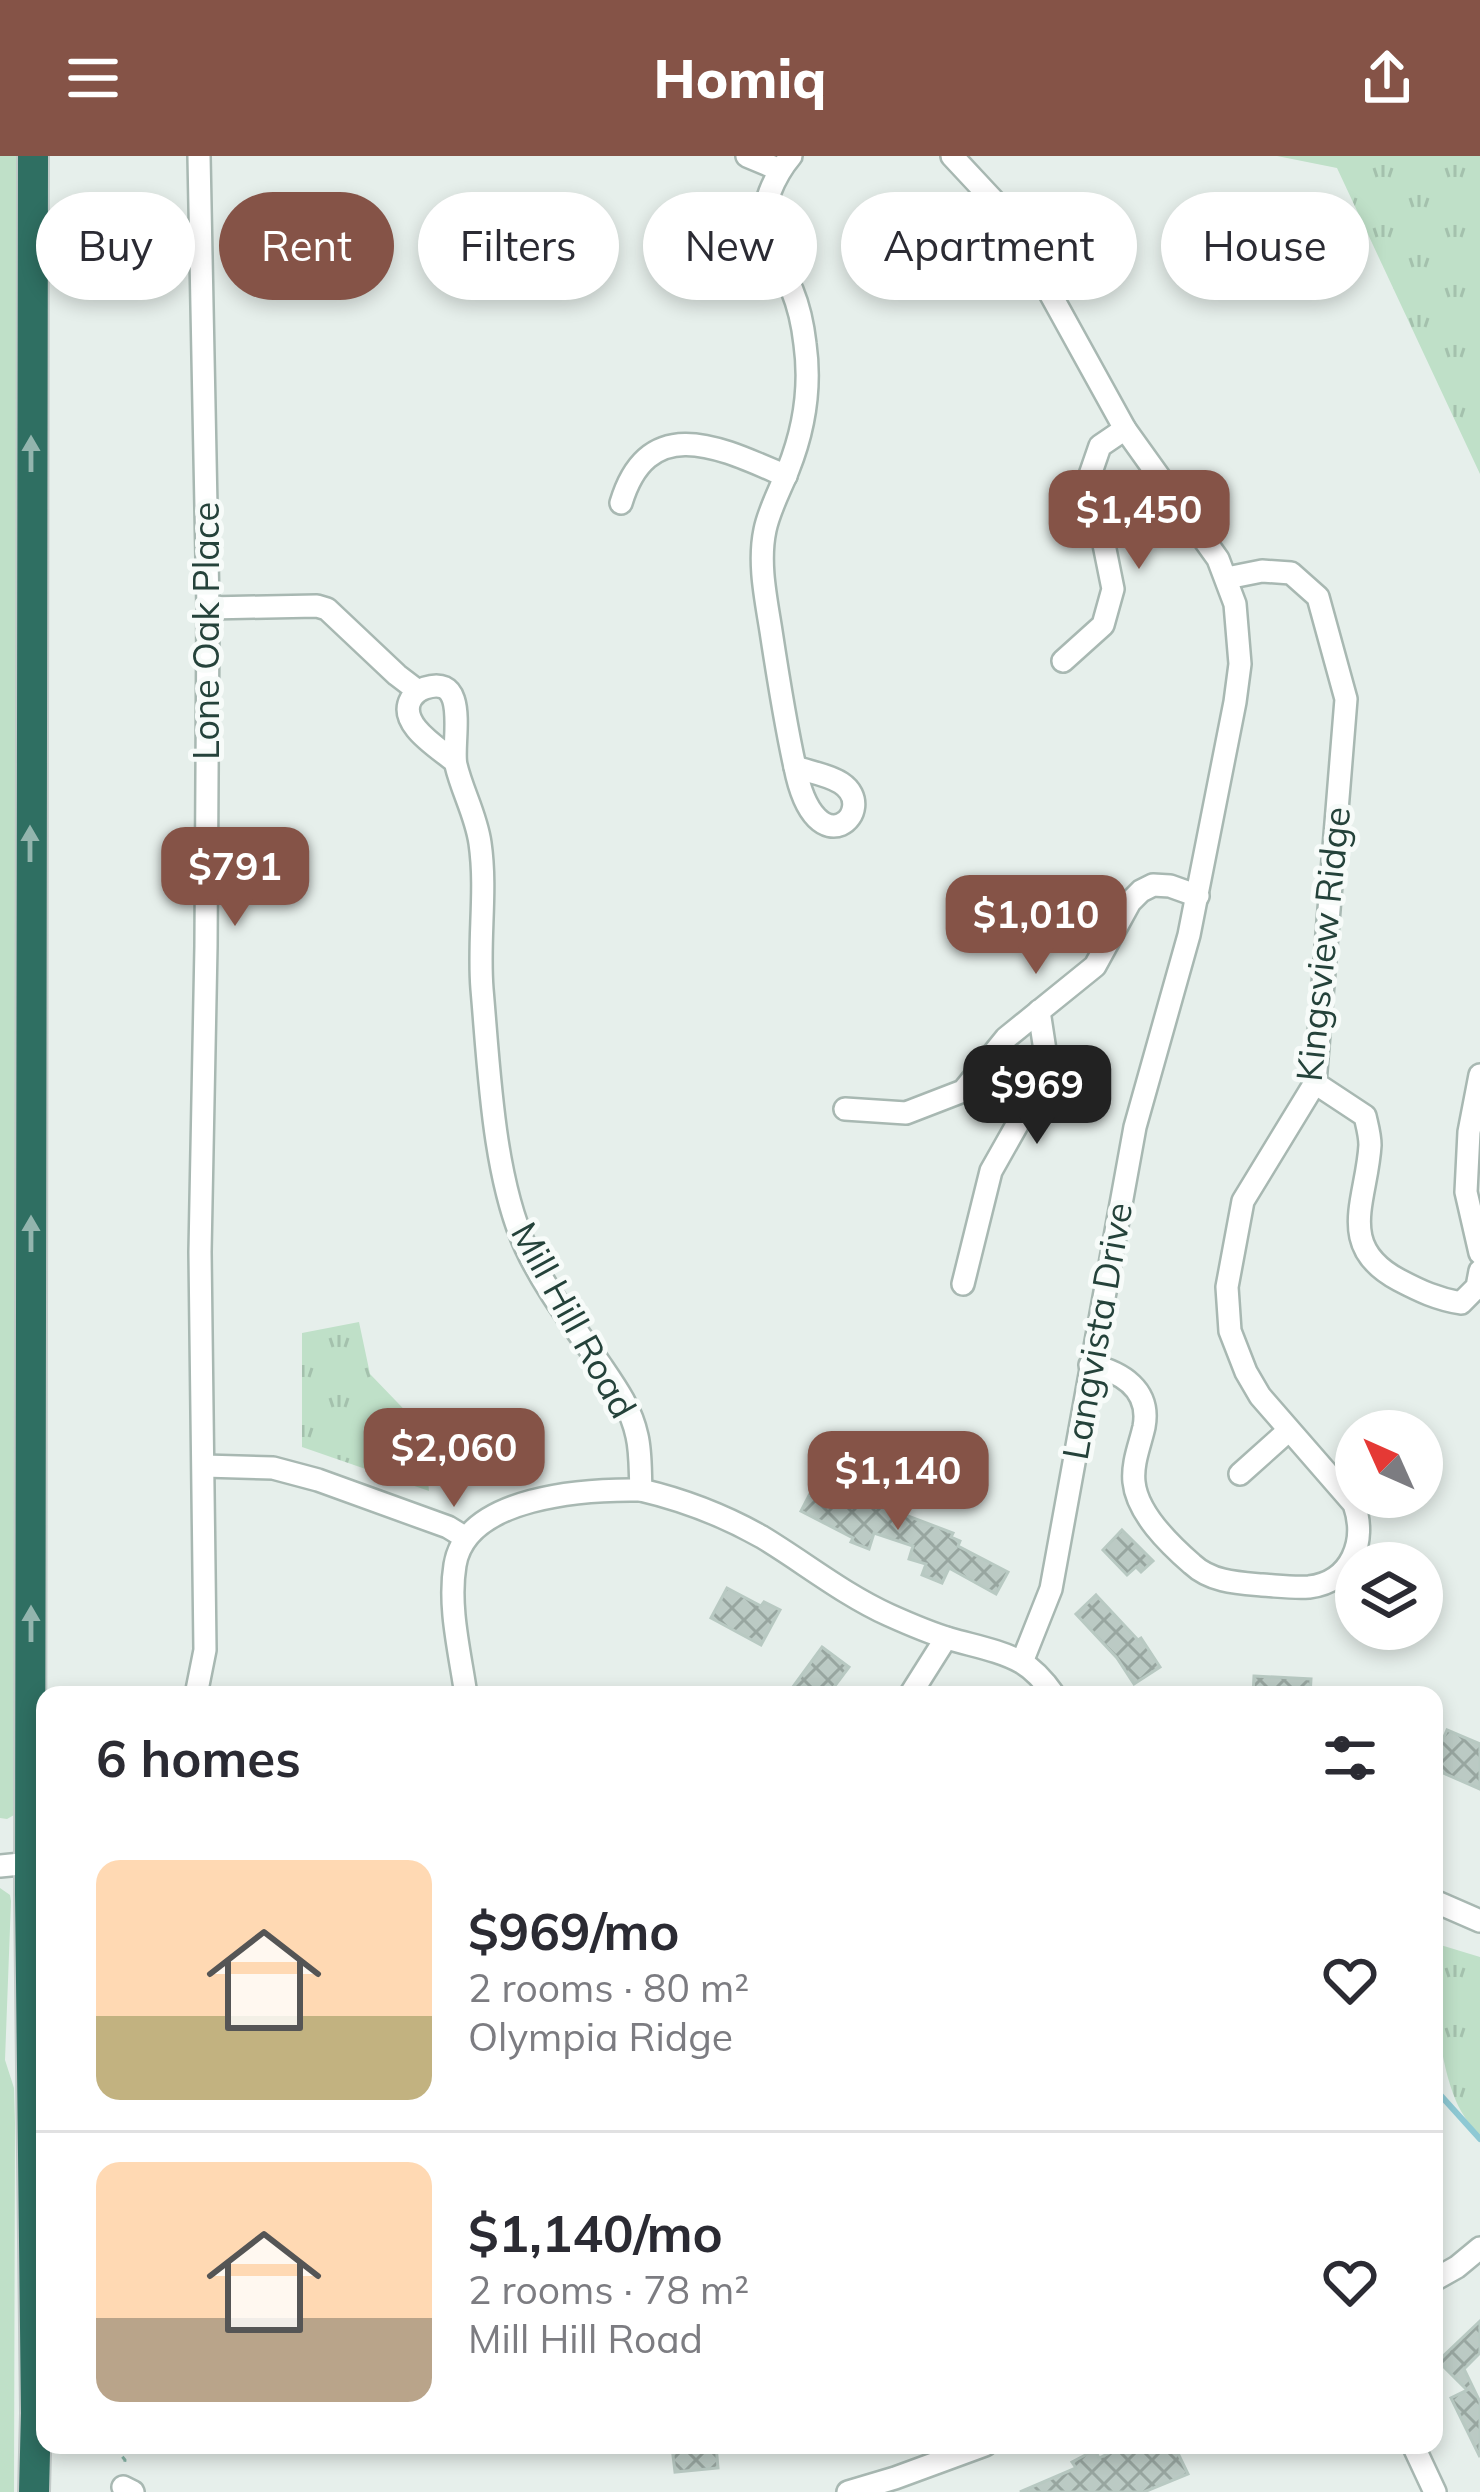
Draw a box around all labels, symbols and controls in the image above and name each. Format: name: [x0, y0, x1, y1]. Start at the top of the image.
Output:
text: Homiq: [654, 44, 826, 112]
icon: menu: [60, 45, 126, 111]
icon: share: [1354, 45, 1420, 111]
chip: Buy: [36, 192, 195, 300]
chip: Rent: [219, 192, 394, 300]
chip: Filters: [418, 192, 619, 300]
chip: New: [643, 192, 817, 300]
chip: Apartment: [841, 192, 1137, 300]
chip: House: [1161, 192, 1369, 300]
one-way arrow: [21, 434, 41, 472]
pin: $1,450: [1041, 470, 1237, 572]
text: $1,450: [1076, 484, 1202, 533]
street label: Lone Oak Place: [183, 502, 228, 760]
street label: Kingsview Ridge: [1286, 804, 1359, 1083]
one-way arrow: [20, 824, 40, 862]
pin: $791: [164, 827, 306, 929]
text: $791: [188, 841, 282, 890]
pin: $1,010: [938, 875, 1134, 977]
text: $1,010: [973, 889, 1099, 938]
pin: $969: [966, 1045, 1108, 1147]
text: $969: [990, 1059, 1084, 1108]
street label: Langvista Drive: [1052, 1199, 1141, 1463]
one-way arrow: [21, 1214, 41, 1252]
street label: Mill Hill Road: [502, 1214, 647, 1426]
pin: $2,060: [356, 1408, 552, 1510]
north arrow: [1335, 1410, 1443, 1518]
map controls: [1335, 1410, 1443, 1650]
text: $2,060: [391, 1422, 517, 1471]
pin: $1,140: [800, 1431, 996, 1533]
text: $1,140: [835, 1445, 961, 1494]
button: layers: [1335, 1542, 1443, 1650]
one-way arrow: [21, 1604, 41, 1642]
icon: filters: [1317, 1725, 1383, 1791]
text: 6 homes: [96, 1726, 301, 1790]
text: $969/mo: [468, 1899, 680, 1963]
icon: home: [192, 1908, 336, 2052]
icon: heart: [1317, 1947, 1383, 2013]
text: 2 rooms · 80 m²: [468, 1963, 749, 2012]
text: Olympia Ridge: [468, 2012, 733, 2061]
text: $1,140/mo: [468, 2201, 723, 2265]
icon: home: [192, 2210, 336, 2354]
icon: heart: [1317, 2249, 1383, 2315]
text: 2 rooms · 78 m²: [468, 2265, 749, 2314]
text: Mill Hill Road: [468, 2314, 703, 2363]

